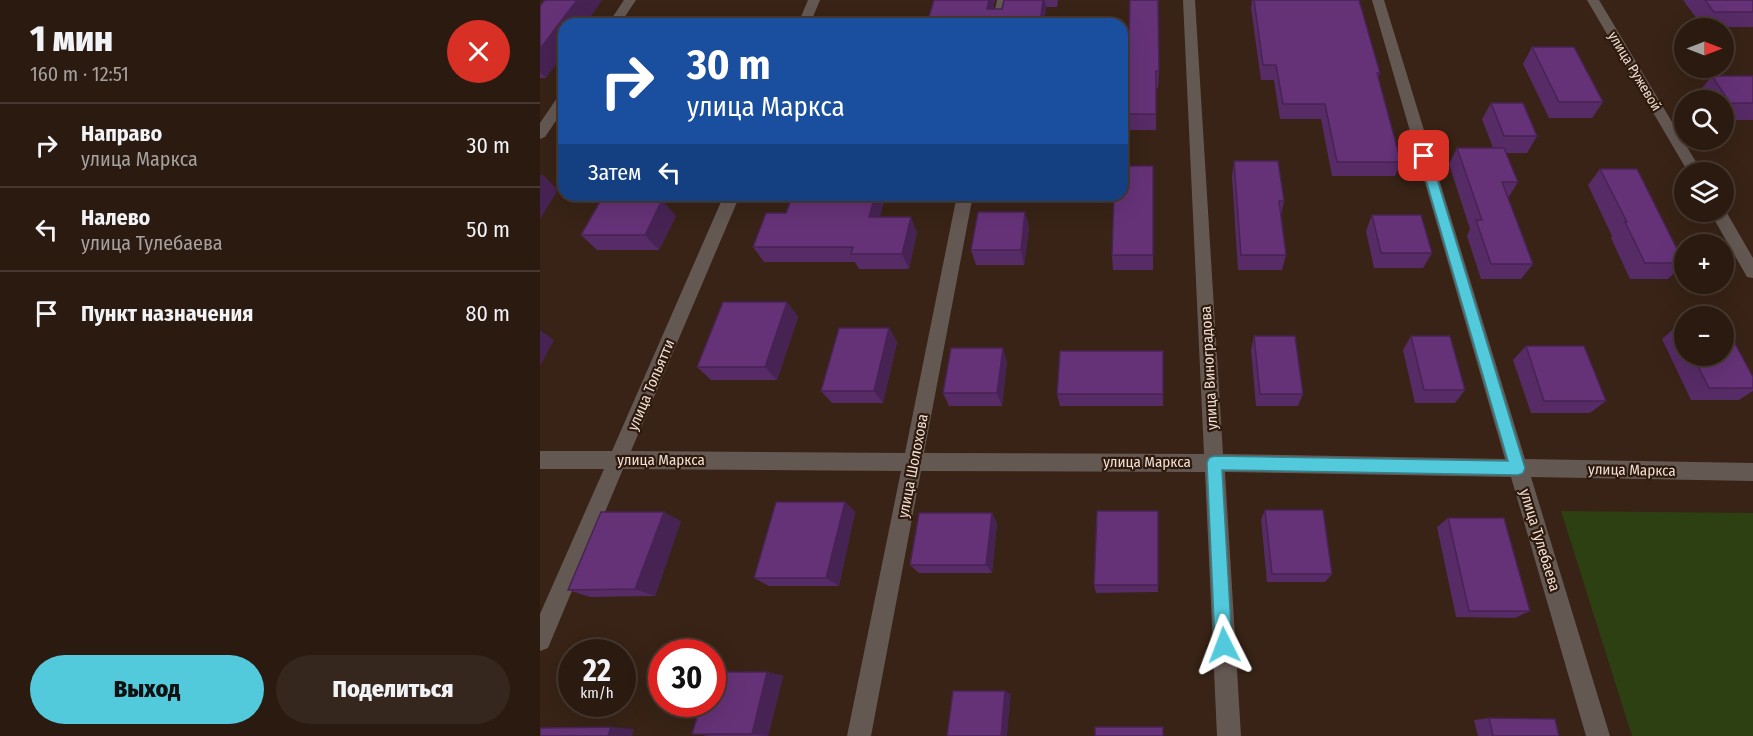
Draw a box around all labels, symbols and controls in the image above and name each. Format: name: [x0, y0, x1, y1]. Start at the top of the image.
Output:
text: 1 мин: [30, 17, 113, 61]
north arrow: [1674, 18, 1734, 78]
map controls: [1674, 18, 1734, 366]
button: close: [447, 20, 510, 83]
street label: улица Ружевой: [1604, 29, 1665, 114]
text: 30 m: [687, 40, 771, 90]
icon: right: [588, 42, 666, 120]
text: 160 m · 12:51: [30, 62, 129, 86]
button: search: [1674, 90, 1734, 150]
text: улица Маркса: [687, 91, 845, 123]
text: Направо: [81, 120, 162, 147]
icon: right: [30, 129, 63, 162]
pin: [1398, 130, 1449, 181]
text: 30 m: [467, 132, 510, 159]
icon: arrive: [1407, 139, 1440, 172]
text: улица Маркса: [81, 147, 198, 171]
icon: left: [653, 156, 686, 189]
text: Затем: [588, 159, 641, 186]
button: layers: [1674, 162, 1734, 222]
text: Налево: [81, 204, 150, 231]
icon: left: [30, 213, 63, 246]
text: 50 m: [466, 216, 510, 243]
text: улица Тулебаева: [81, 231, 223, 255]
button: +: [1674, 234, 1734, 294]
icon: arrive: [30, 297, 63, 330]
text: Пункт назначения: [81, 300, 253, 327]
text: 80 m: [465, 300, 510, 327]
street label: улица Виноградова: [1197, 305, 1221, 431]
button: −: [1674, 306, 1734, 366]
street label: улица Тольятти: [624, 337, 678, 433]
street label: улица Шолохова: [894, 412, 932, 520]
street label: улица Маркса: [617, 451, 705, 469]
street label: улица Маркса: [1103, 453, 1191, 471]
street label: улица Маркса: [1588, 460, 1676, 480]
street label: улица Тулебаева: [1516, 487, 1564, 593]
position arrow: [1192, 613, 1256, 677]
speed limit sign: 30: [648, 639, 726, 717]
text: 22: [583, 653, 611, 689]
button: Выход: [30, 655, 264, 724]
button: Поделиться: [276, 655, 510, 724]
text: km/h: [580, 684, 614, 702]

